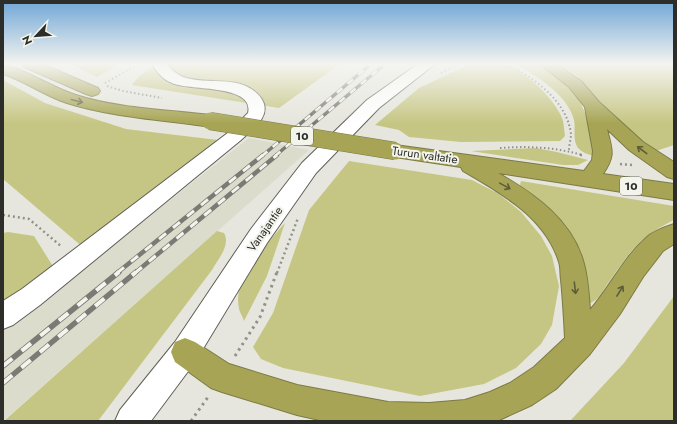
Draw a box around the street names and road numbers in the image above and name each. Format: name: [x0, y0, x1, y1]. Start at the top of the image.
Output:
road number: 10: [291, 127, 313, 145]
street label: Turun valtatie: [391, 142, 459, 168]
road number: 10: [620, 177, 642, 195]
street label: Vanajantie: [243, 203, 287, 255]

